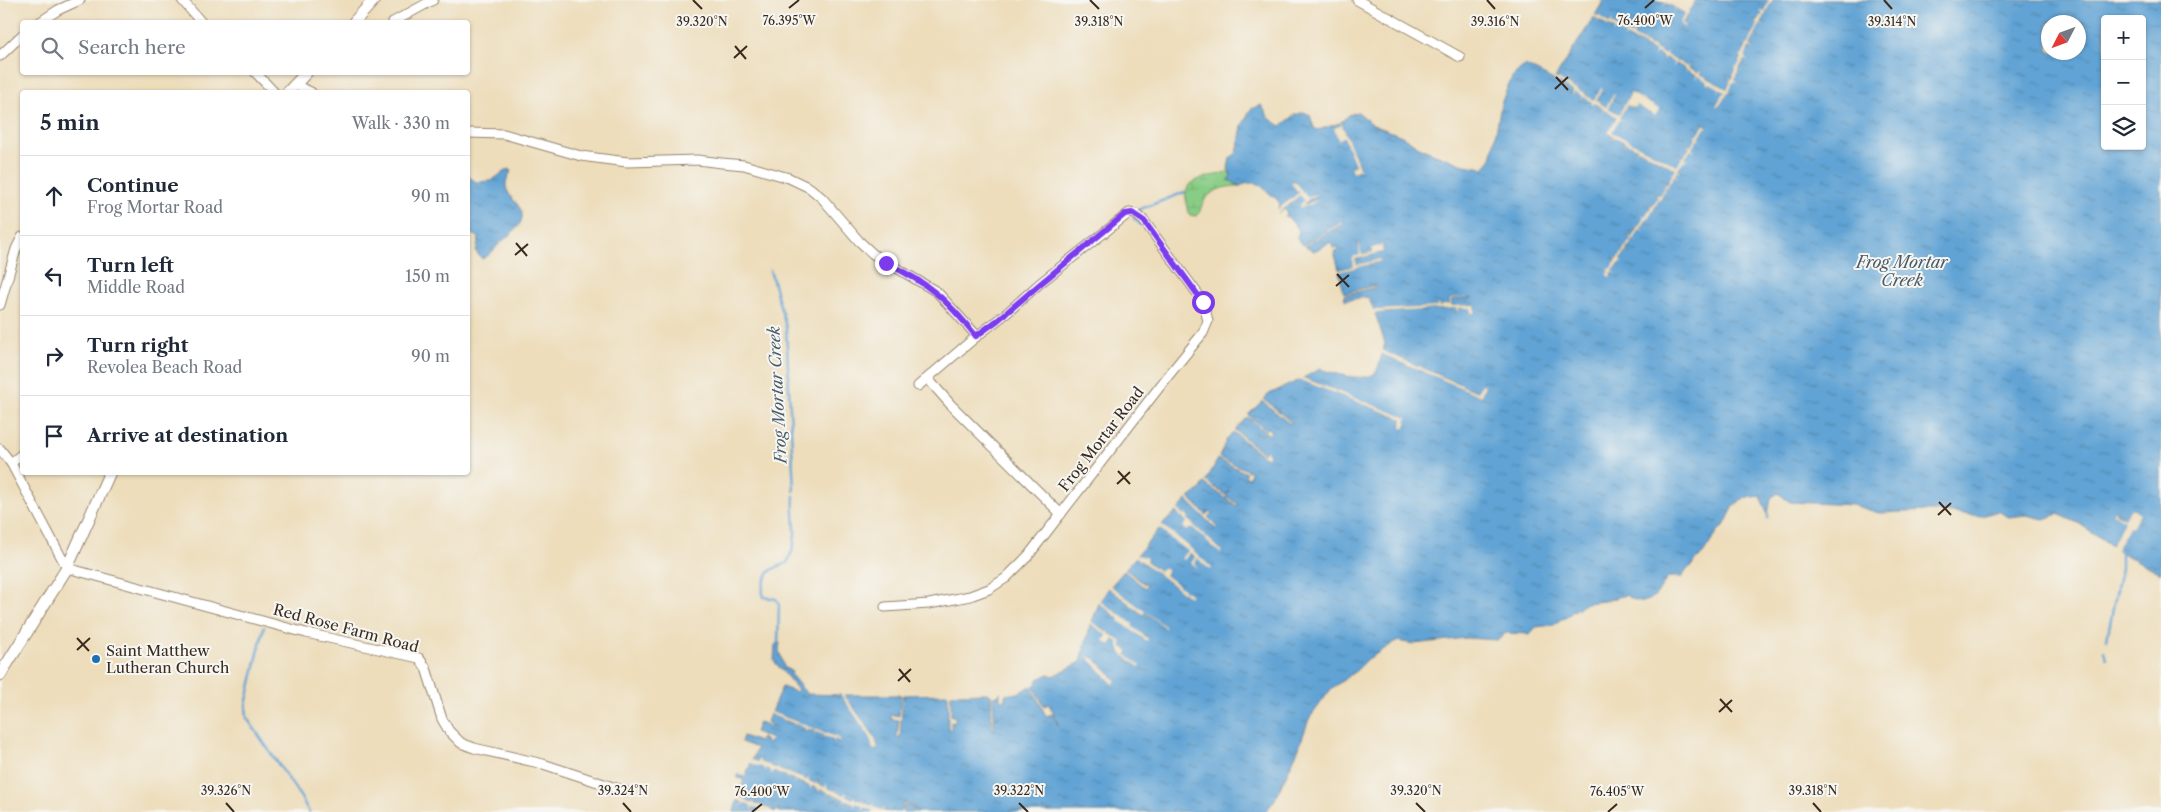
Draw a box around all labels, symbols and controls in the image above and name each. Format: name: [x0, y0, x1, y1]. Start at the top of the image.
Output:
text: 76.395°W: [762, 13, 816, 28]
text: 76.400°W: [1617, 13, 1673, 28]
text: 39.320°N: [676, 14, 728, 29]
text: 39.318°N: [1075, 14, 1124, 29]
text: 39.316°N: [1471, 14, 1519, 29]
text: 39.314°N: [1868, 14, 1916, 29]
north arrow: [2041, 15, 2086, 60]
map controls: [2101, 15, 2146, 150]
button: +: [2101, 15, 2146, 60]
search box: [20, 20, 470, 75]
icon: search: [38, 34, 66, 62]
text: Search here: [78, 36, 186, 59]
button: −: [2101, 60, 2146, 105]
button: layers: [2101, 105, 2146, 150]
text: 5 min: [40, 110, 100, 135]
text: Walk · 330 m: [352, 113, 450, 133]
text: Continue: [87, 174, 179, 197]
icon: ahead: [40, 182, 68, 210]
text: 90 m: [411, 186, 450, 206]
text: Frog Mortar Road: [87, 197, 223, 217]
route end: [875, 252, 898, 275]
water label: Frog Mortar Creek: [1854, 252, 1949, 290]
text: Turn left: [87, 254, 174, 277]
icon: left: [40, 262, 68, 290]
text: 150 m: [405, 266, 450, 286]
text: Middle Road: [87, 277, 185, 297]
route start: [1192, 291, 1215, 314]
water label: Frog Mortar Creek: [763, 325, 791, 466]
text: Turn right: [87, 334, 188, 357]
icon: right: [40, 342, 68, 370]
text: 90 m: [411, 346, 450, 366]
text: Revolea Beach Road: [87, 357, 242, 377]
street label: Frog Mortar Road: [1054, 383, 1148, 495]
icon: arrive: [40, 422, 68, 450]
text: Arrive at destination: [87, 424, 288, 447]
street label: Red Rose Farm Road: [271, 599, 421, 657]
place label: Saint Matthew Lutheran Church: [106, 641, 230, 677]
marker: Saint Matthew Lutheran Church: [90, 653, 102, 665]
text: 39.326°N: [201, 783, 251, 798]
text: 39.324°N: [598, 783, 648, 798]
text: 39.322°N: [994, 783, 1044, 798]
text: 39.320°N: [1390, 783, 1442, 798]
text: 39.318°N: [1789, 783, 1838, 798]
text: 76.400°W: [734, 784, 790, 799]
text: 76.405°W: [1590, 784, 1645, 799]

